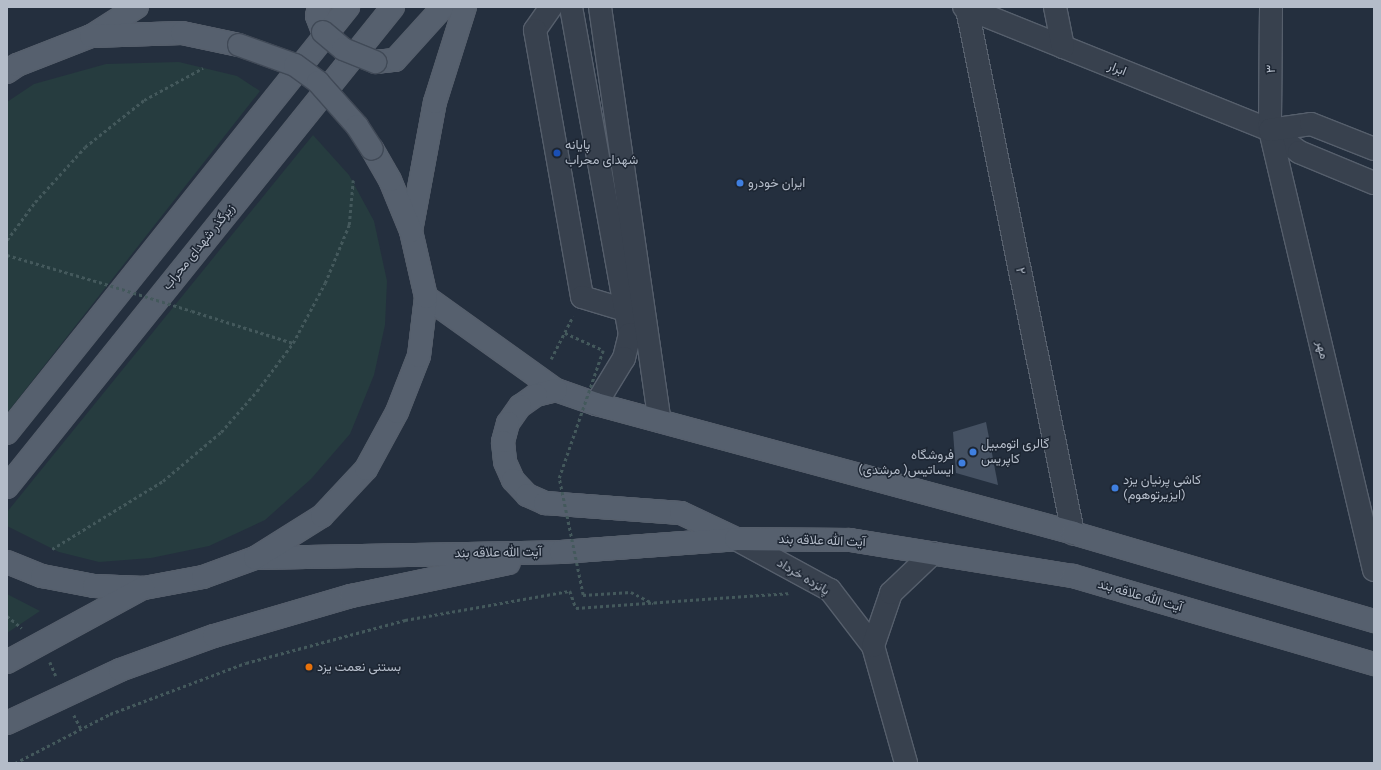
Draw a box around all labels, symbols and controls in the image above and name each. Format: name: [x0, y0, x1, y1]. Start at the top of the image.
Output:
street label: ابرار: [1106, 58, 1128, 80]
street label: ۳: [1263, 65, 1279, 73]
place label: پایانه شهدای محراب: [565, 138, 638, 169]
marker: پایانه شهدای محراب: [552, 148, 562, 158]
place label: ایران خودرو: [748, 175, 805, 191]
marker: ایران خودرو: [735, 178, 745, 188]
street label: زیرگذر شهدای محراب: [160, 201, 238, 293]
street label: ۲: [1012, 266, 1028, 276]
street label: مهر: [1312, 339, 1332, 361]
place label: گالری اتومبیل کاپریس: [981, 437, 1049, 468]
marker: گالری اتومبیل کاپریس: [968, 447, 978, 457]
place label: فروشگاه ایساتیس( مرشدی): [858, 448, 954, 479]
marker: فروشگاه ایساتیس( مرشدی): [957, 458, 967, 468]
place label: کاشی پرنیان یزد (ایزیرتوهوم): [1123, 473, 1201, 504]
marker: کاشی پرنیان یزد (ایزیرتوهوم): [1110, 483, 1120, 493]
street label: آیت الله علاقه بند: [778, 532, 866, 550]
street label: آیت الله علاقه بند: [454, 544, 542, 562]
street label: پانزده خرداد: [774, 555, 832, 599]
street label: آیت الله علاقه بند: [1096, 576, 1184, 616]
place label: بستنی نعمت یزد: [317, 659, 401, 675]
marker: بستنی نعمت یزد: [304, 662, 314, 672]

